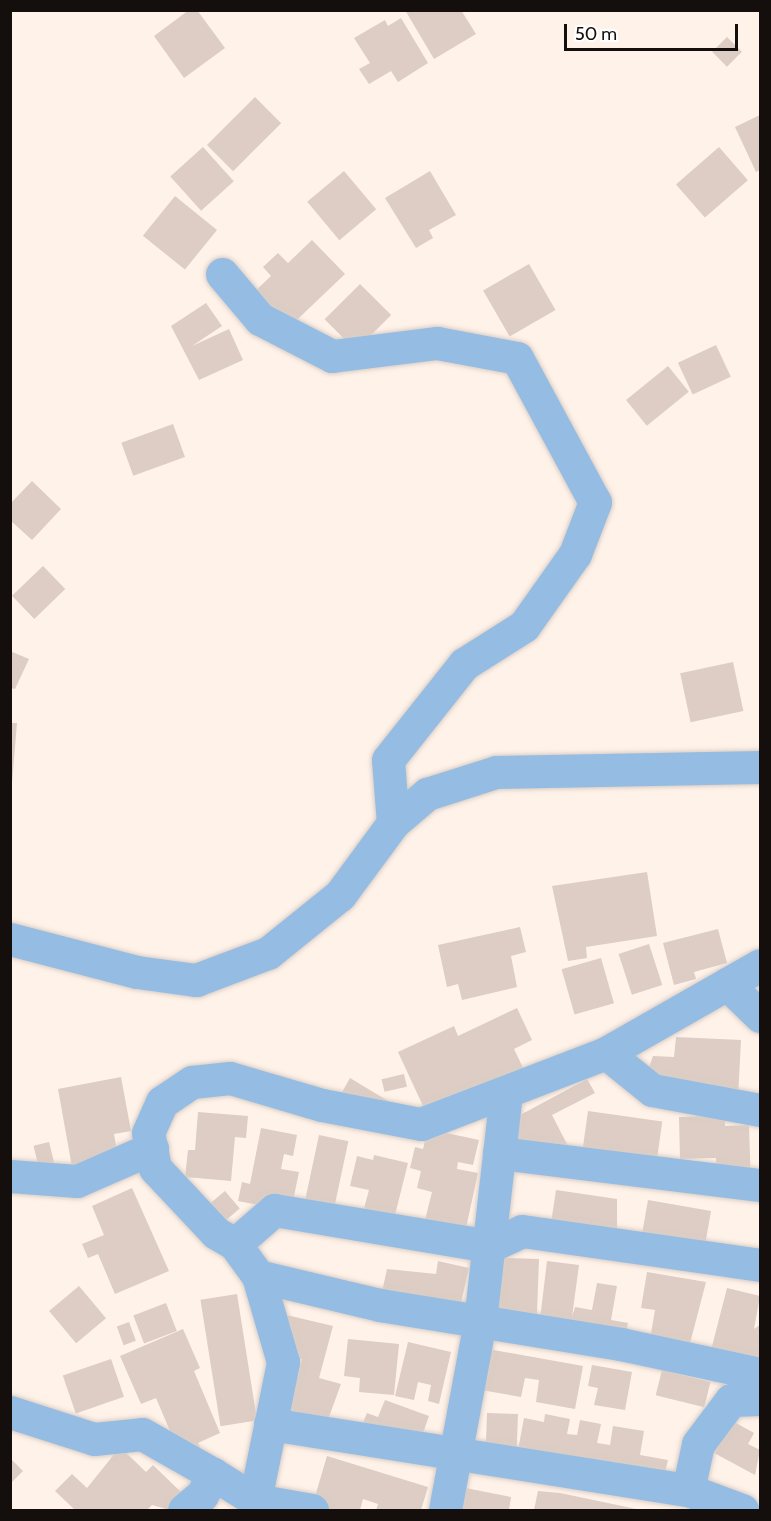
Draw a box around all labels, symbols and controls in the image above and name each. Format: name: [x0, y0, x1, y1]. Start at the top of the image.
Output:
scale bar: [567, 12, 741, 50]
text: 50 m: [575, 23, 617, 45]

